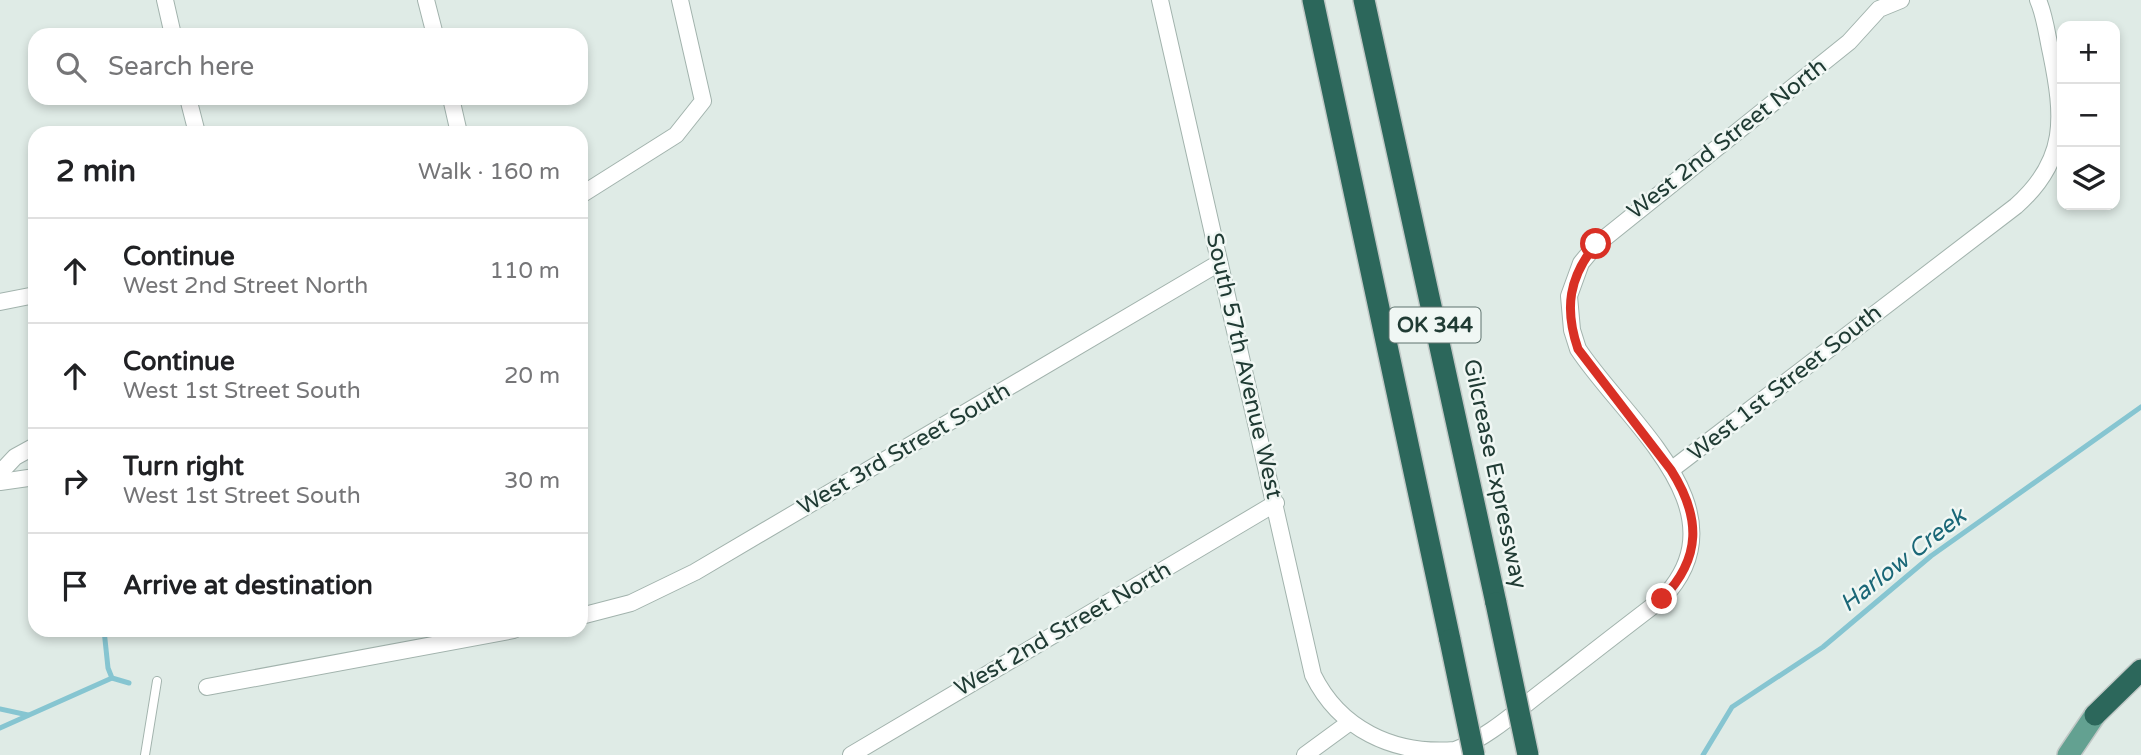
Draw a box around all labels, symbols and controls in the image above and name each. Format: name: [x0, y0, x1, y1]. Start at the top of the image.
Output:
map controls: [2057, 21, 2120, 210]
button: +: [2057, 21, 2120, 84]
search box: [28, 28, 588, 105]
icon: search: [52, 48, 90, 86]
text: Search here: [108, 51, 254, 82]
street label: West 2nd Street North: [1622, 52, 1832, 226]
button: −: [2057, 84, 2120, 147]
button: layers: [2057, 147, 2120, 210]
text: 2 min: [56, 153, 136, 190]
text: Walk · 160 m: [418, 158, 560, 186]
route start: [1580, 228, 1611, 259]
street label: South 57th Avenue West: [1200, 230, 1288, 502]
text: Continue: [123, 241, 235, 272]
icon: ahead: [56, 252, 94, 290]
text: 110 m: [490, 257, 560, 285]
text: West 2nd Street North: [123, 272, 368, 300]
street label: West 1st Street South: [1683, 299, 1887, 467]
road number: OK 344: [1390, 308, 1480, 342]
text: Continue: [123, 346, 235, 377]
icon: ahead: [56, 357, 94, 395]
street label: Gilcrease Expressway: [1457, 357, 1533, 591]
text: 20 m: [504, 362, 560, 390]
text: West 1st Street South: [123, 377, 361, 405]
street label: West 3rd Street South: [793, 377, 1015, 521]
text: Turn right: [123, 451, 244, 482]
icon: right: [56, 462, 94, 500]
text: 30 m: [504, 467, 560, 495]
text: West 1st Street South: [123, 482, 361, 510]
water label: Harlow Creek: [1834, 501, 1973, 618]
street label: West 2nd Street North: [950, 556, 1176, 702]
icon: arrive: [56, 567, 94, 605]
text: Arrive at destination: [123, 570, 373, 601]
route end: [1646, 583, 1677, 614]

